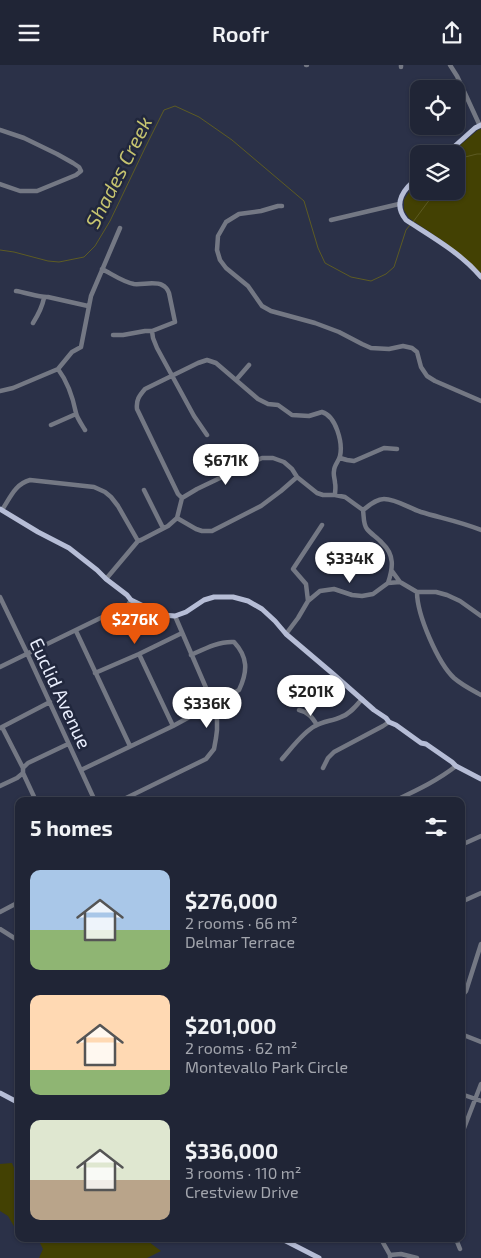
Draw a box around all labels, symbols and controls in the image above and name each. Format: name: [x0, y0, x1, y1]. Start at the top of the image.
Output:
icon: menu: [15, 19, 43, 47]
icon: share: [438, 19, 466, 47]
text: Roofr: [212, 20, 269, 46]
map controls: [410, 80, 465, 200]
button: locate: [410, 80, 465, 135]
water label: Shades Creek: [80, 112, 156, 232]
button: layers: [410, 145, 465, 200]
pin: $671K: [191, 443, 261, 486]
text: $671K: [204, 450, 248, 469]
pin: $334K: [315, 541, 385, 584]
text: $334K: [326, 548, 374, 567]
pin: $276K: [100, 603, 170, 645]
text: $276K: [112, 609, 158, 628]
street label: Euclid Avenue: [25, 634, 97, 752]
pin: $201K: [276, 675, 346, 717]
text: $201K: [288, 681, 334, 700]
pin: $336K: [172, 687, 242, 729]
text: $336K: [183, 693, 231, 712]
icon: filters: [422, 813, 450, 841]
text: 5 homes: [30, 815, 113, 840]
text: $276,000: [185, 888, 278, 913]
icon: home: [70, 890, 130, 950]
text: 2 rooms · 66 m²: [185, 913, 298, 932]
text: Delmar Terrace: [185, 932, 295, 951]
text: $201,000: [185, 1013, 277, 1038]
icon: home: [70, 1015, 130, 1075]
text: 2 rooms · 62 m²: [185, 1038, 297, 1057]
text: Montevallo Park Circle: [185, 1057, 348, 1076]
text: $336,000: [185, 1138, 278, 1163]
icon: home: [70, 1140, 130, 1200]
text: 3 rooms · 110 m²: [185, 1163, 302, 1182]
text: Crestview Drive: [185, 1182, 299, 1201]

